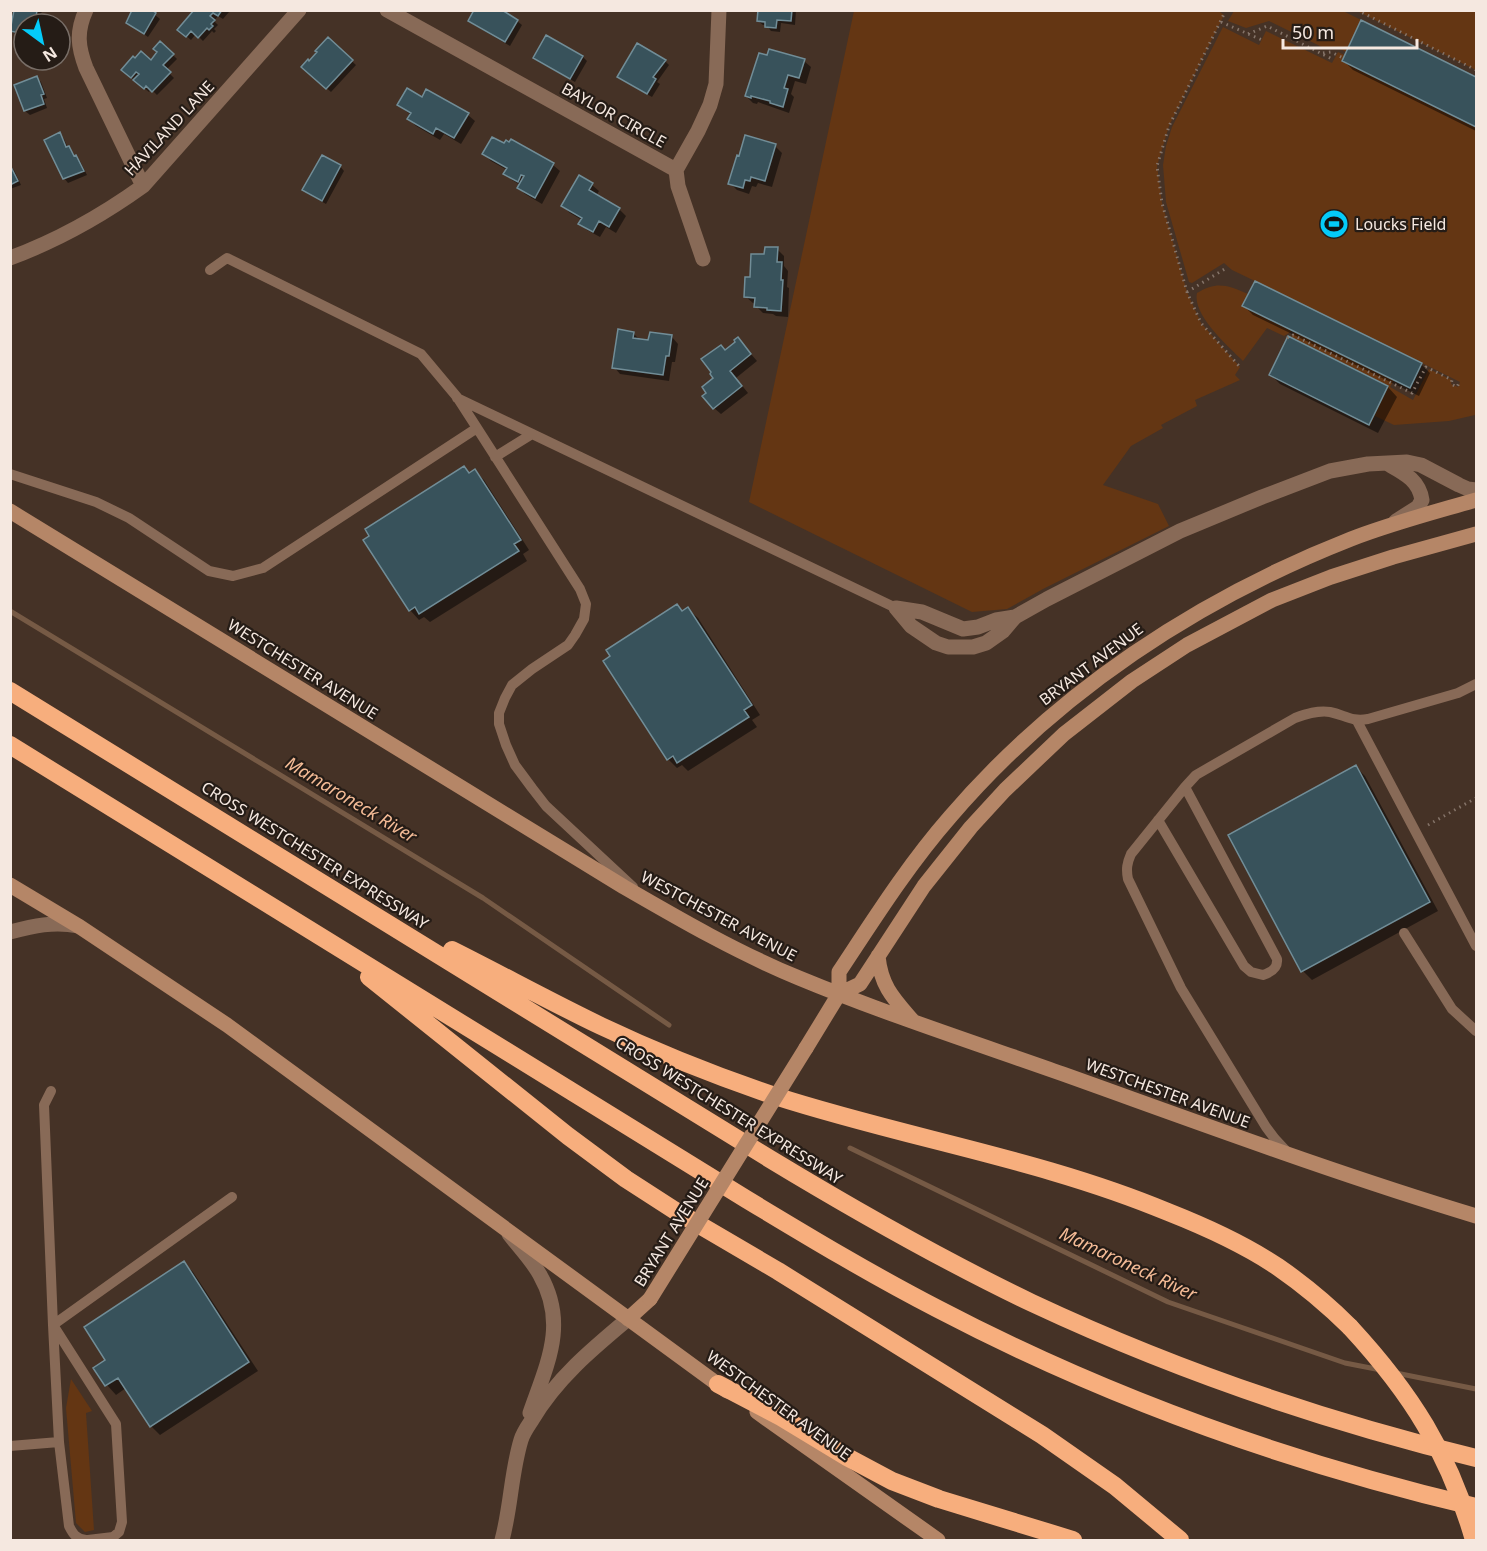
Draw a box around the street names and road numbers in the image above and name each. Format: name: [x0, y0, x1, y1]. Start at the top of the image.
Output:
street label: HAVILAND LANE: [119, 76, 219, 180]
street label: BAYLOR CIRCLE: [558, 77, 670, 153]
street label: WESTCHESTER AVENUE: [224, 614, 382, 724]
street label: BRYANT AVENUE: [1035, 618, 1147, 710]
street label: CROSS WESTCHESTER EXPRESSWAY: [197, 776, 434, 935]
street label: WESTCHESTER AVENUE: [637, 866, 801, 966]
street label: CROSS WESTCHESTER EXPRESSWAY: [611, 1031, 848, 1190]
street label: WESTCHESTER AVENUE: [1083, 1053, 1253, 1133]
street label: BRYANT AVENUE: [629, 1173, 713, 1291]
street label: WESTCHESTER AVENUE: [702, 1345, 856, 1465]

